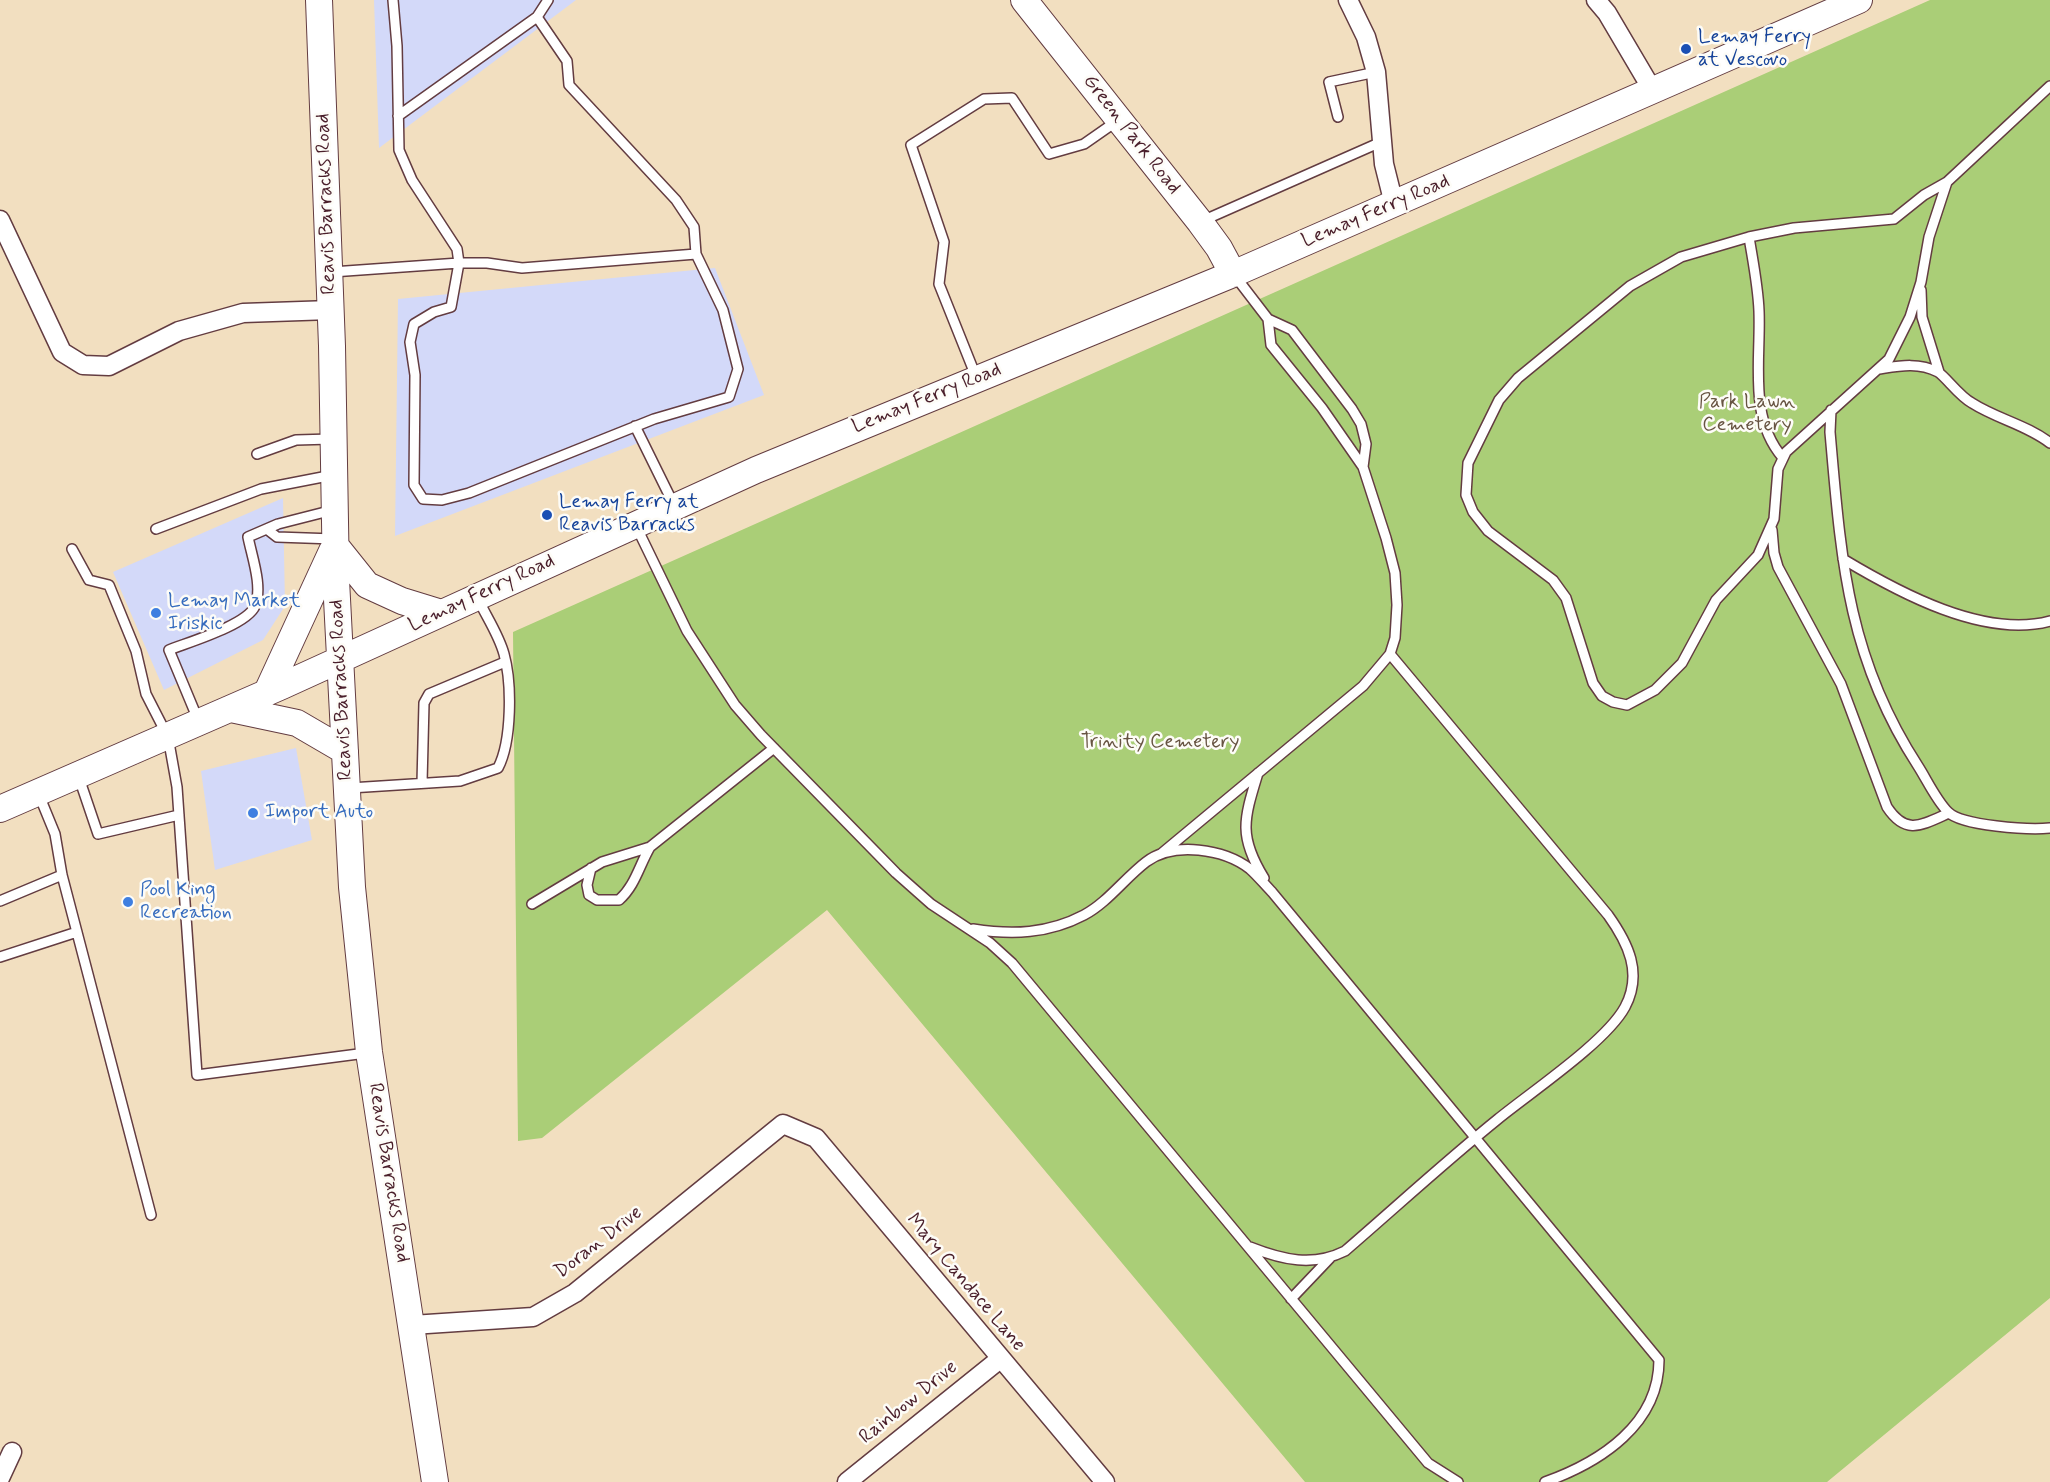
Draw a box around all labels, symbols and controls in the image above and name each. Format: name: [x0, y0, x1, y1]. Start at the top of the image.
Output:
place label: Lemay Ferry at Vescovo: [1698, 26, 1811, 73]
marker: Lemay Ferry at Vescovo: [1679, 42, 1693, 56]
street label: Green Park Road: [1077, 70, 1185, 200]
street label: Reavis Barracks Road: [312, 113, 342, 295]
street label: Lemay Ferry Road: [1298, 170, 1454, 254]
street label: Lemay Ferry Road: [849, 358, 1005, 440]
park label: Park Lawn Cemetery: [1699, 391, 1795, 438]
place label: Lemay Ferry at Reavis Barracks: [559, 491, 699, 538]
marker: Lemay Ferry at Reavis Barracks: [540, 508, 554, 522]
street label: Lemay Ferry Road: [405, 550, 559, 638]
place label: Lemay Market Iriskic: [168, 590, 300, 637]
street label: Reavis Barracks Road: [325, 599, 359, 781]
marker: Lemay Market Iriskic: [149, 606, 163, 620]
park label: Trinity Cemetery: [1081, 731, 1239, 755]
place label: Import Auto: [265, 801, 373, 825]
marker: Import Auto: [246, 806, 260, 820]
place label: Pool King Recreation: [140, 879, 232, 926]
marker: Pool King Recreation: [121, 895, 135, 909]
street label: Reavis Barracks Road: [362, 1082, 414, 1264]
street label: Doran Drive: [550, 1201, 648, 1285]
street label: Mary Candace Lane: [900, 1209, 1030, 1357]
street label: Rainbow Drive: [855, 1356, 963, 1450]

